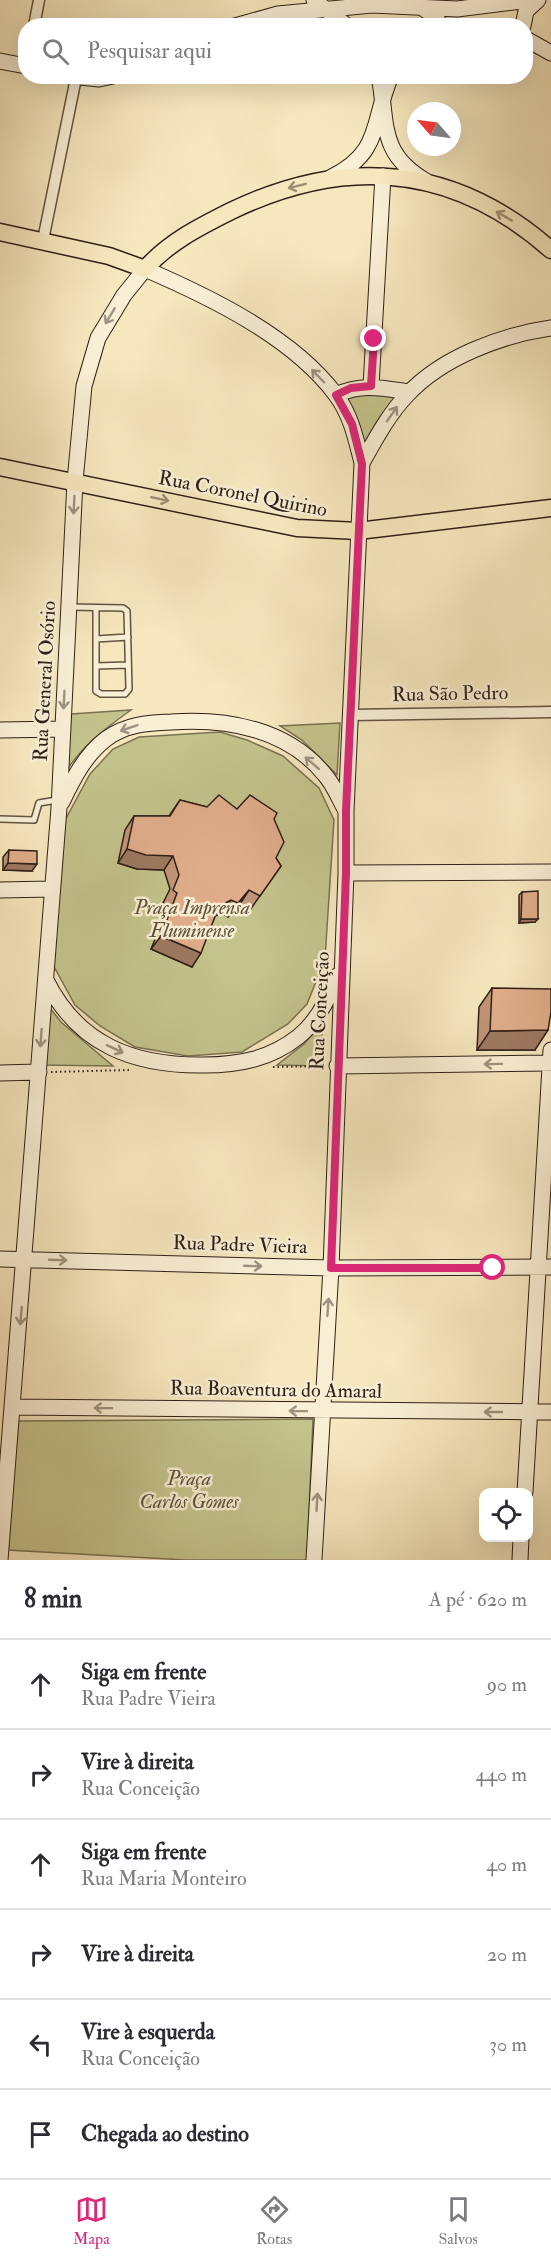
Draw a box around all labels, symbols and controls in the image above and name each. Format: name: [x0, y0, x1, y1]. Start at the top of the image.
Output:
search box: [18, 18, 533, 84]
icon: search: [39, 35, 72, 68]
text: Pesquisar aqui: [87, 37, 212, 65]
north arrow: [407, 102, 461, 156]
one-way arrow: [288, 180, 307, 192]
one-way arrow: [496, 209, 513, 221]
one-way arrow: [104, 307, 116, 324]
route end: [360, 325, 386, 351]
one-way arrow: [311, 368, 325, 383]
one-way arrow: [386, 406, 398, 422]
street label: Rua Coronel Quirino: [156, 465, 329, 522]
one-way arrow: [150, 494, 170, 505]
one-way arrow: [68, 495, 79, 515]
street label: Rua General Osório: [28, 600, 61, 762]
street label: Rua São Pedro: [392, 680, 508, 707]
one-way arrow: [59, 689, 70, 709]
one-way arrow: [120, 723, 139, 734]
one-way arrow: [304, 757, 320, 770]
park label: Praça Imprensa Fluminense: [133, 895, 250, 943]
street label: Rua Conceição: [304, 951, 335, 1071]
one-way arrow: [36, 1028, 47, 1048]
one-way arrow: [106, 1044, 124, 1056]
one-way arrow: [483, 1058, 503, 1070]
street label: Rua Padre Vieira: [172, 1230, 309, 1259]
one-way arrow: [48, 1254, 68, 1266]
route start: [479, 1254, 505, 1280]
one-way arrow: [243, 1260, 263, 1271]
one-way arrow: [323, 1297, 334, 1317]
one-way arrow: [15, 1306, 26, 1326]
street label: Rua Boaventura do Amaral: [170, 1375, 382, 1404]
one-way arrow: [93, 1402, 113, 1414]
one-way arrow: [288, 1405, 308, 1416]
one-way arrow: [483, 1406, 503, 1418]
park label: Praça Carlos Gomes: [140, 1466, 239, 1514]
map controls: [479, 1488, 533, 1542]
button: locate: [479, 1488, 533, 1542]
one-way arrow: [312, 1492, 323, 1512]
text: 8 min: [24, 1583, 82, 1615]
text: A pé · 620 m: [429, 1587, 527, 1612]
text: Siga em frente: [81, 1658, 206, 1686]
icon: ahead: [24, 1668, 57, 1701]
text: 90 m: [487, 1672, 527, 1697]
text: Rua Padre Vieira: [81, 1686, 216, 1711]
text: Vire à direita: [81, 1748, 194, 1776]
icon: right: [24, 1758, 57, 1791]
text: 440 m: [475, 1762, 527, 1787]
text: Rua Conceição: [81, 1776, 200, 1801]
text: Siga em frente: [81, 1838, 206, 1866]
icon: ahead: [24, 1848, 57, 1881]
text: 40 m: [486, 1852, 527, 1877]
text: Rua Maria Monteiro: [81, 1866, 247, 1891]
icon: right: [24, 1938, 57, 1971]
text: Vire à direita: [81, 1940, 194, 1968]
text: 20 m: [487, 1942, 527, 1967]
text: Vire à esquerda: [81, 2018, 215, 2046]
icon: left: [24, 2028, 57, 2061]
text: 30 m: [489, 2032, 527, 2057]
text: Rua Conceição: [81, 2046, 200, 2071]
icon: arrive: [24, 2118, 57, 2151]
text: Chegada ao destino: [81, 2120, 249, 2148]
tab: Mapa: [73, 2193, 110, 2249]
tab: Rotas: [256, 2193, 292, 2249]
tab: Salvos: [438, 2193, 478, 2249]

